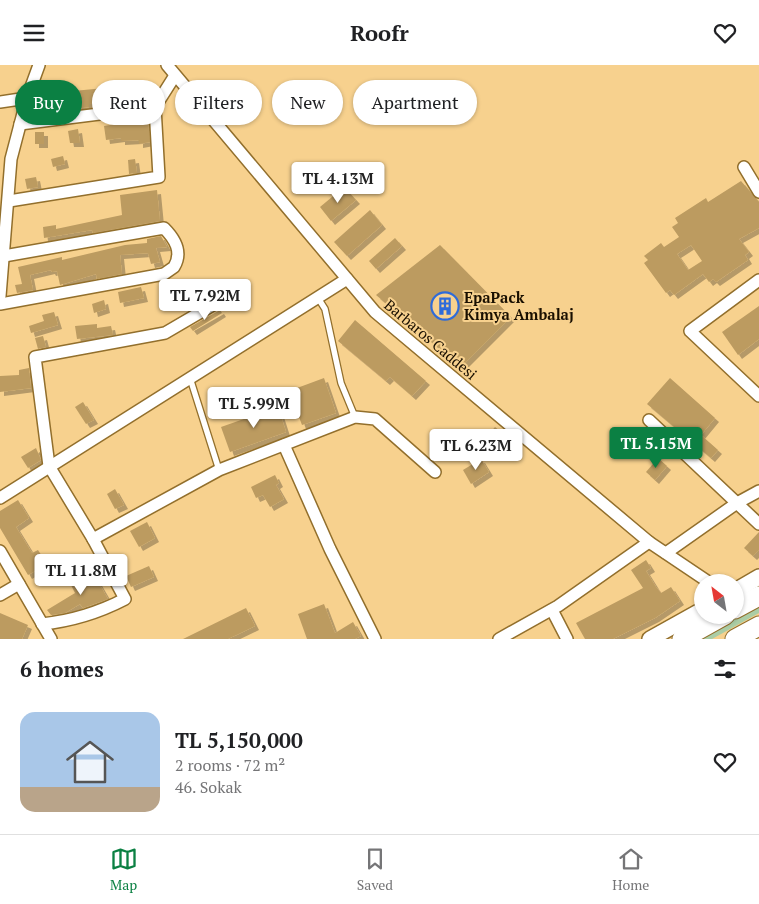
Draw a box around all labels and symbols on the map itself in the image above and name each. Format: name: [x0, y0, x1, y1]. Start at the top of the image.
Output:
pin: TL 4.13M: [286, 161, 390, 204]
pin: TL 7.92M: [153, 279, 257, 321]
place label: EpaPack Kimya Ambalaj: [464, 287, 574, 324]
building icon: EpaPack Kimya Ambalaj: [430, 291, 460, 321]
street label: Barbaros Caddesi: [381, 294, 481, 384]
pin: TL 5.99M: [202, 387, 306, 429]
pin: TL 5.15M: [604, 427, 708, 469]
pin: TL 6.23M: [424, 429, 528, 471]
pin: TL 11.8M: [29, 553, 133, 596]
north arrow: [694, 574, 744, 624]

